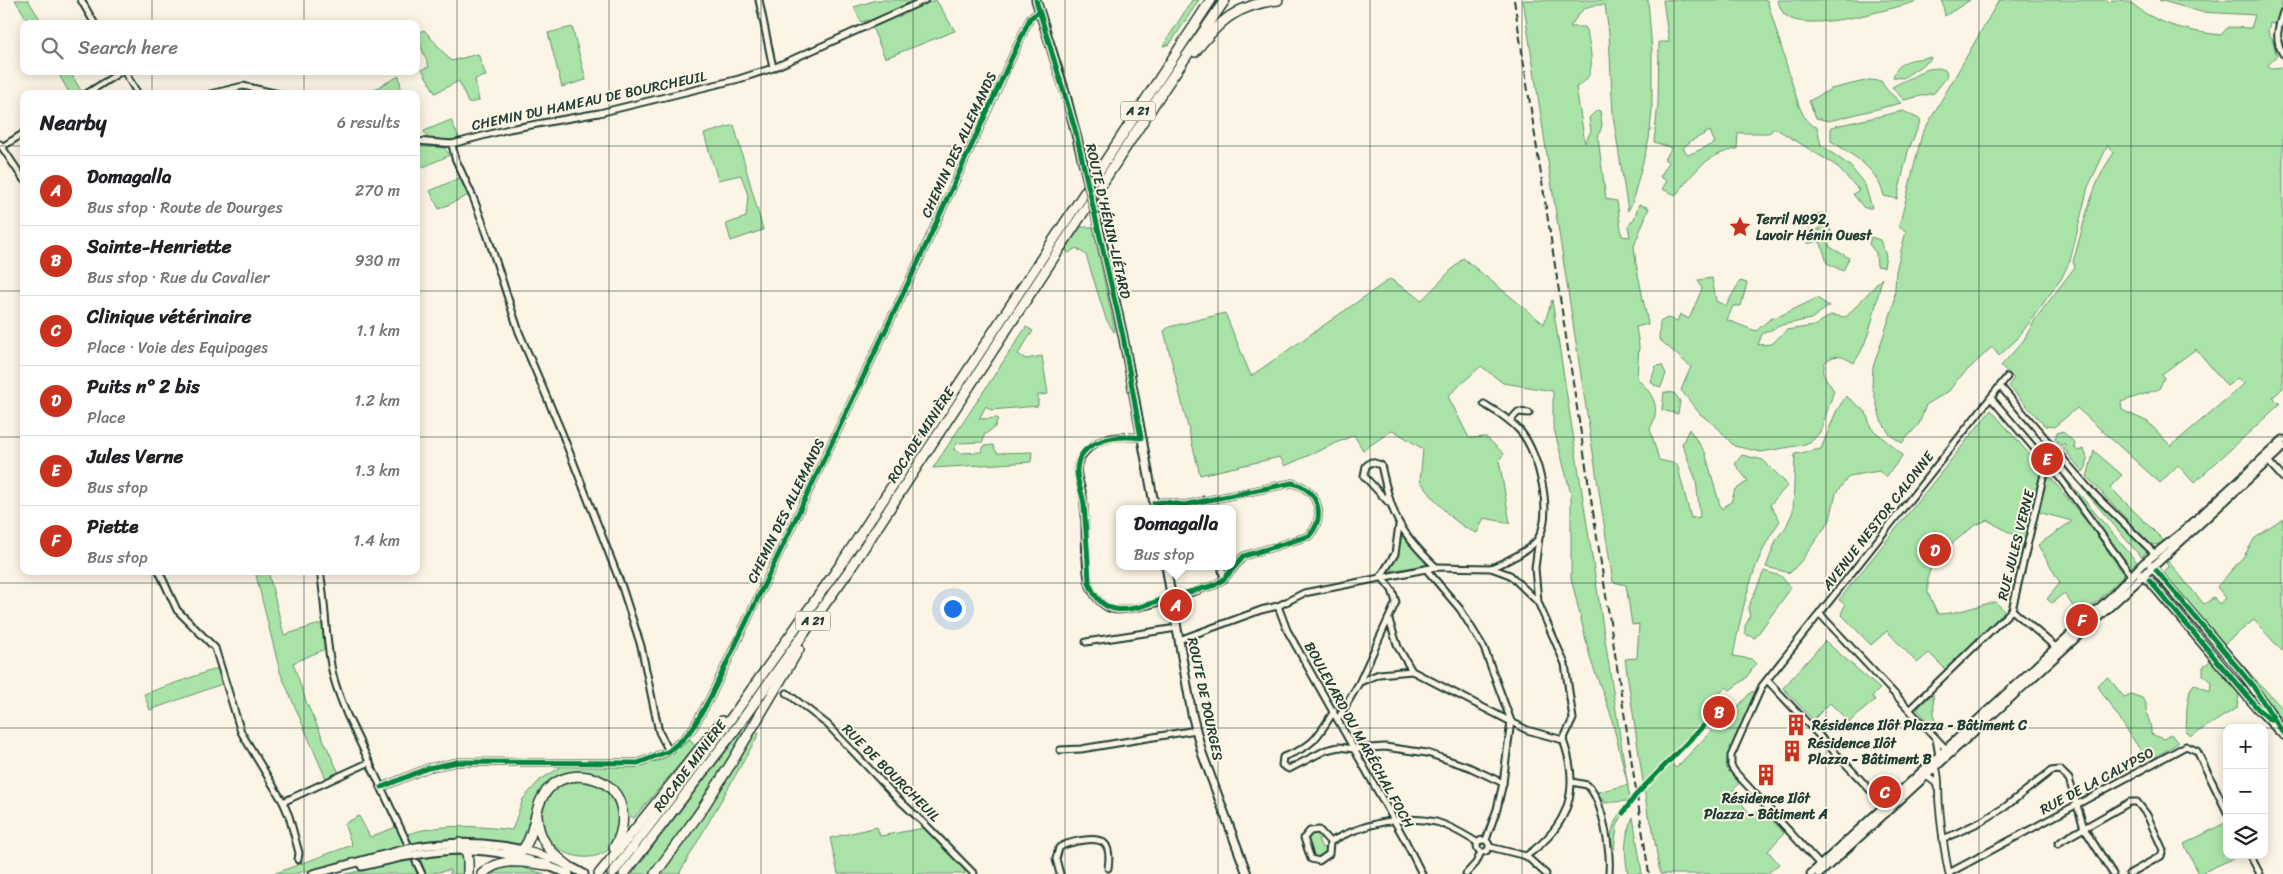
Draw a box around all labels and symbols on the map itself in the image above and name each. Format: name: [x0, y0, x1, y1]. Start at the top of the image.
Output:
street label: CHEMIN DU HAMEAU DE BOURCHEUIL: [469, 64, 709, 138]
street label: CHEMIN DES ALLEMANDS: [914, 67, 1004, 222]
road number: A 21: [1120, 102, 1156, 120]
street label: ROUTE D'HÉNIN-LIÉTARD: [1078, 141, 1138, 302]
place label: Terril №92, Lavoir Hénin Ouest: [1756, 207, 1873, 248]
place icon: Terril №92, Lavoir Hénin Ouest: [1727, 214, 1753, 240]
street label: ROCADE MINIÈRE: [881, 381, 962, 488]
street label: CHEMIN DES ALLEMANDS: [740, 434, 832, 588]
pin: E: [2031, 440, 2063, 478]
street label: AVENUE NESTOR CALONNE: [1815, 445, 1941, 597]
street label: RUE JULES VERNE: [1990, 486, 2042, 603]
pin: D: [1919, 531, 1951, 569]
pin: A: [1160, 586, 1192, 624]
your location: [940, 596, 966, 622]
pin: F: [2066, 601, 2098, 639]
road number: A 21: [796, 612, 830, 630]
street label: ROUTE DE DOURGES: [1180, 635, 1230, 763]
street label: BOULEVARD DU MARÉCHAL FOCH: [1297, 637, 1421, 833]
pin: B: [1703, 693, 1735, 731]
building icon: Résidence Ilôt Plazza - Bâtiment C: [1783, 712, 1809, 738]
street label: ROCADE MINIÈRE: [647, 713, 734, 818]
place label: Résidence Ilôt Plazza - Bâtiment C: [1811, 713, 2027, 738]
street label: RUE DE BOURCHEUIL: [836, 718, 947, 829]
place label: Résidence Ilôt Plazza - Bâtiment B: [1807, 731, 1932, 772]
building icon: Résidence Ilôt Plazza - Bâtiment B: [1779, 738, 1805, 764]
street label: RUE DE LA CALYPSO: [2035, 740, 2159, 822]
building icon: Résidence Ilôt Plazza - Bâtiment A: [1753, 762, 1779, 788]
pin: C: [1869, 773, 1901, 811]
place label: Résidence Ilôt Plazza - Bâtiment A: [1704, 786, 1828, 827]

